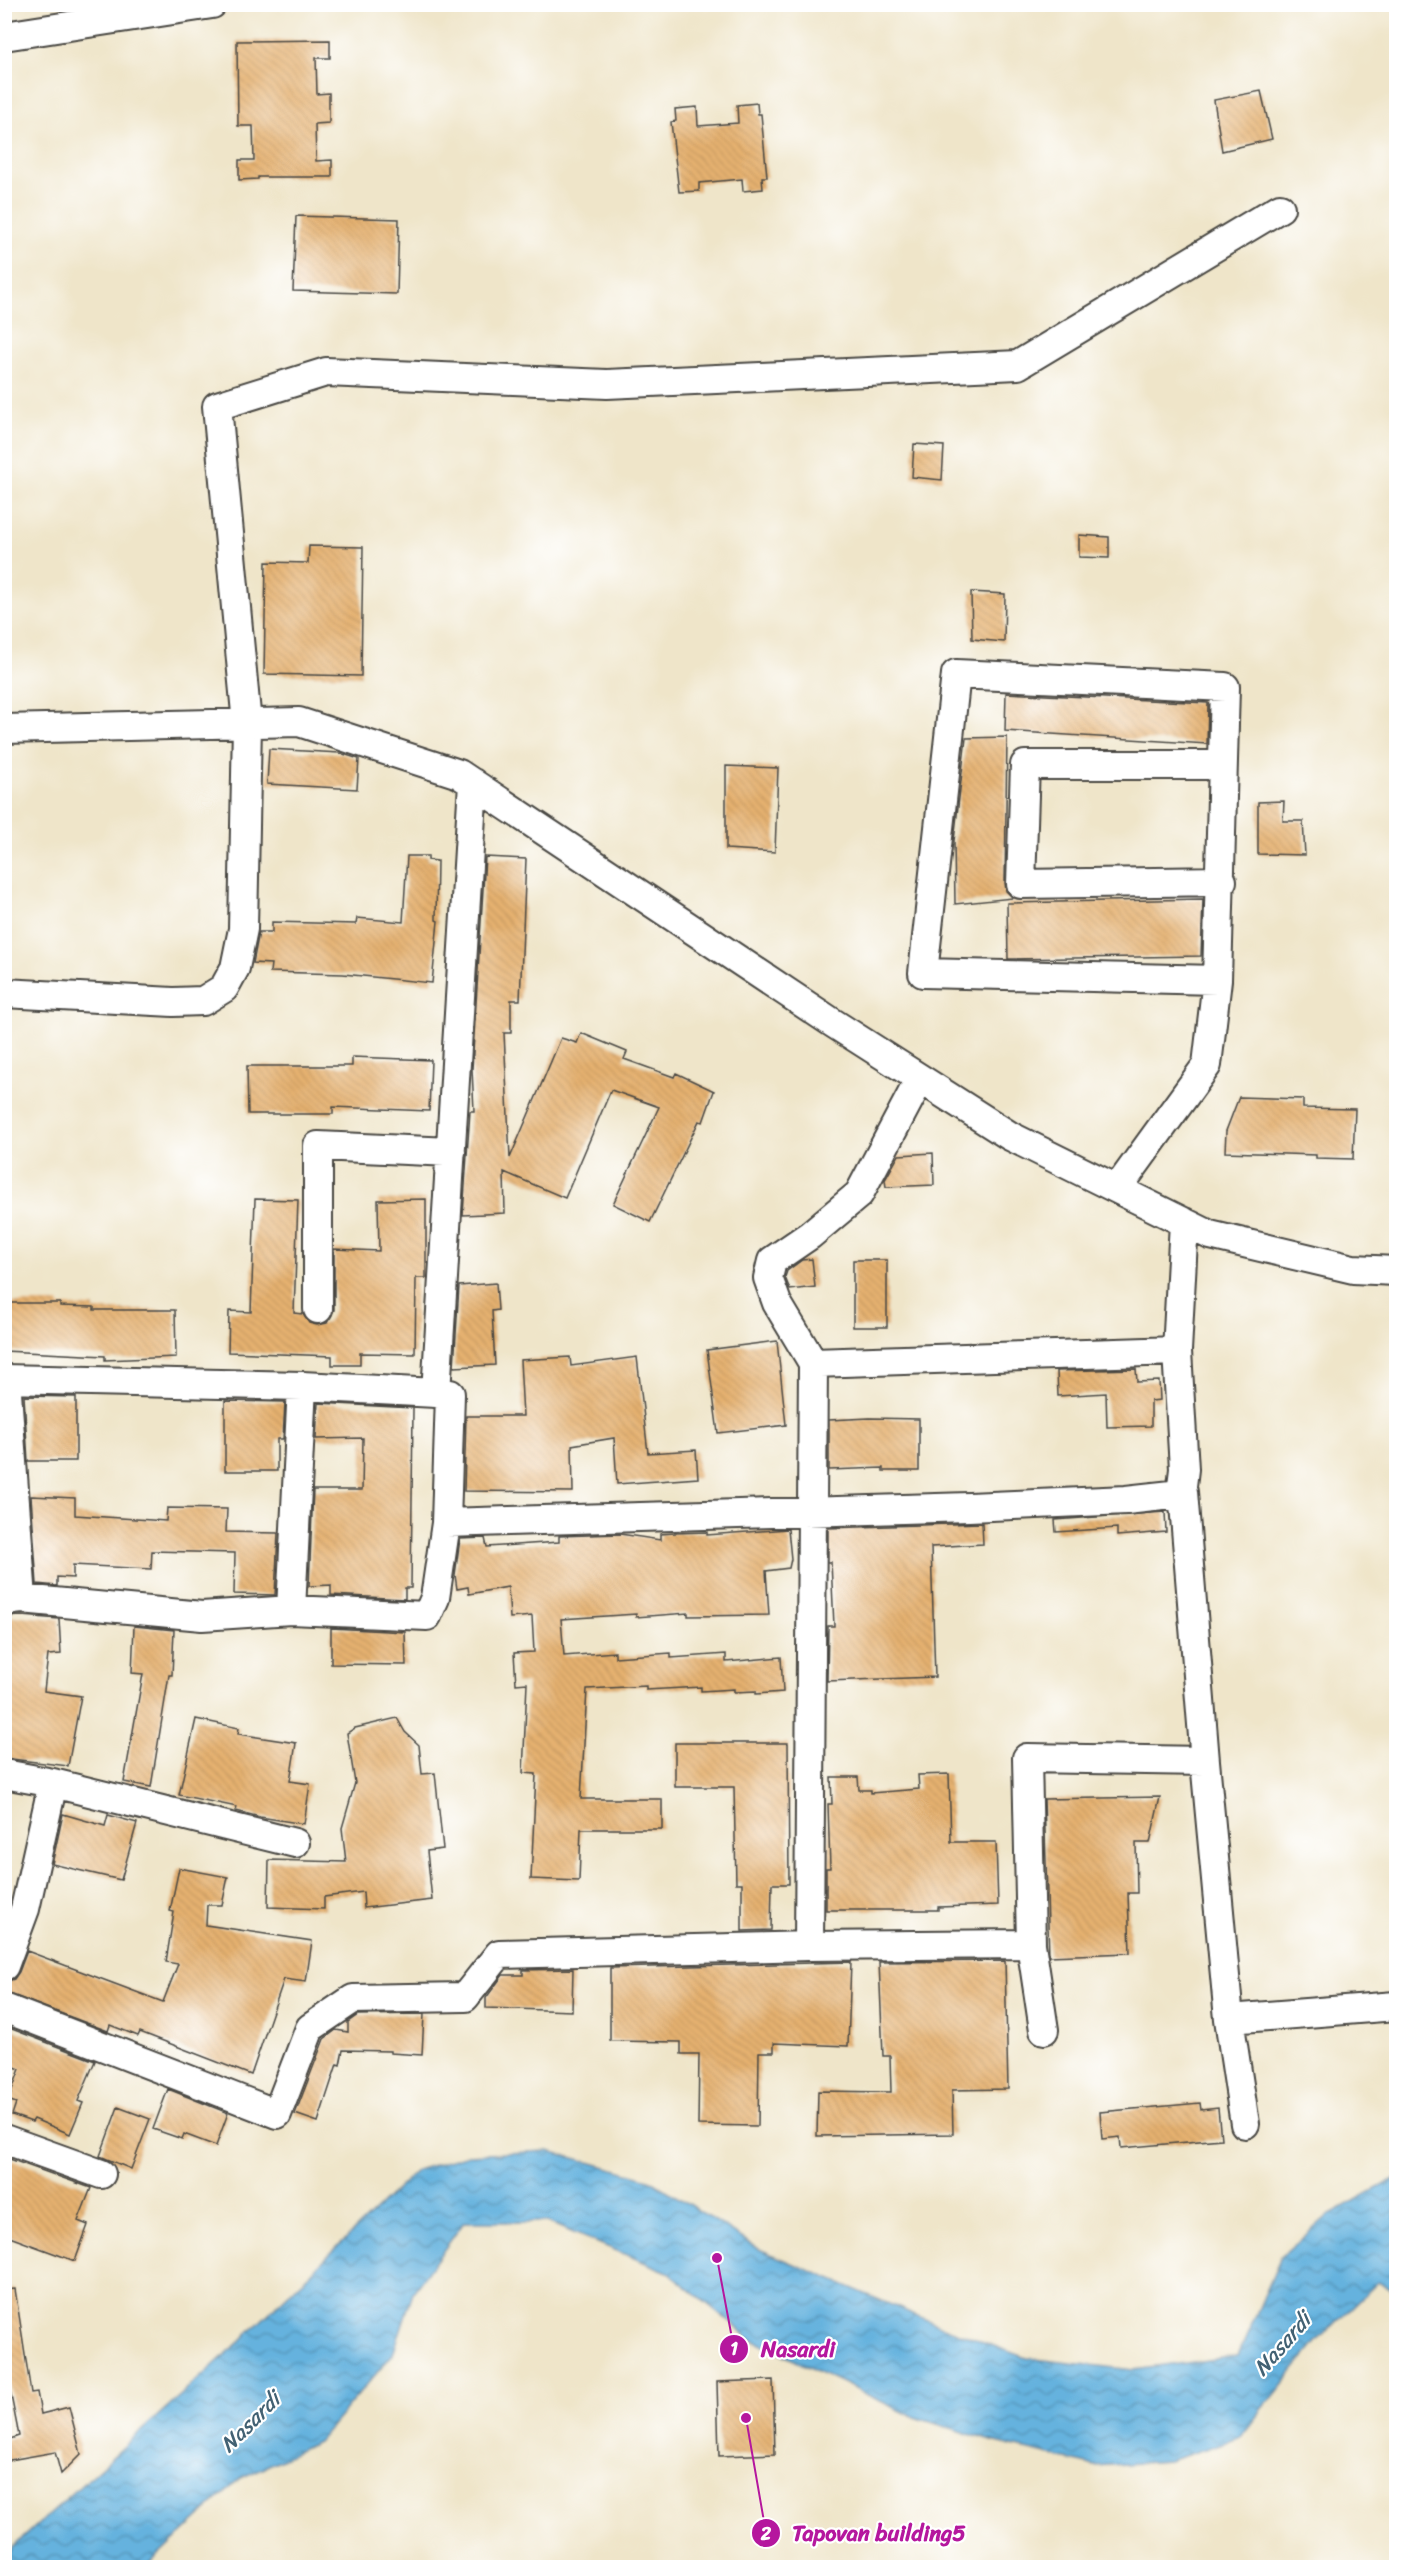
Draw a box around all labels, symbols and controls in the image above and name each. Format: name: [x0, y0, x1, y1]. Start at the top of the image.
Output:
water label: Nasardi: [1243, 2300, 1324, 2385]
callout: Nasardi: [719, 2329, 847, 2369]
text: Nasardi: [760, 2330, 836, 2369]
text: 1: [730, 2333, 738, 2365]
water label: Nasardi: [210, 2379, 293, 2462]
callout: Tapovan building5: [751, 2513, 978, 2553]
text: Tapovan building5: [792, 2514, 966, 2553]
text: 2: [760, 2518, 772, 2550]

